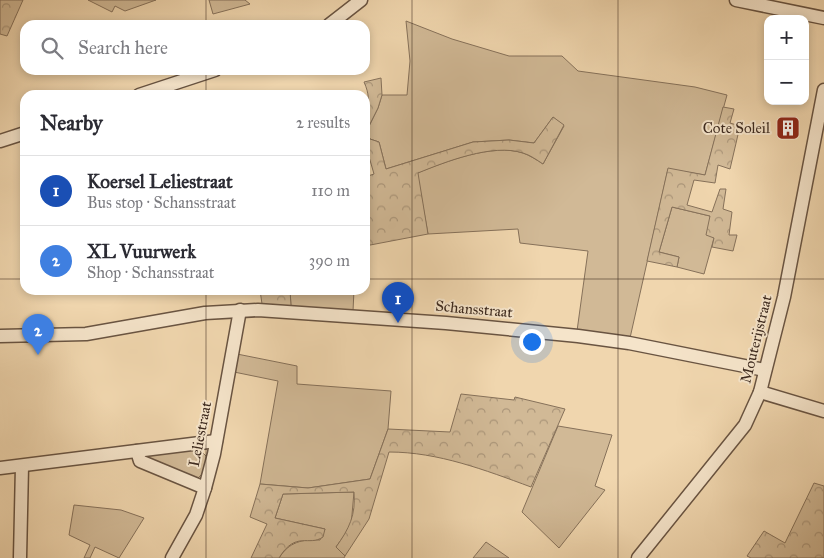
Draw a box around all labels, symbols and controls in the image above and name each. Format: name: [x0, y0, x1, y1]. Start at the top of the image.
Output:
map controls: [764, 15, 809, 105]
button: +: [764, 15, 809, 60]
search box: [20, 20, 370, 75]
icon: search: [38, 34, 66, 62]
text: Search here: [78, 36, 168, 59]
button: −: [764, 60, 809, 105]
text: Nearby: [40, 110, 103, 136]
text: 2 results: [296, 113, 350, 132]
building icon: Cote Soleil: [775, 115, 801, 141]
place label: Cote Soleil: [703, 119, 771, 137]
text: Koersel Leliestraat: [87, 170, 233, 193]
text: 1: [53, 181, 59, 200]
text: 110 m: [311, 181, 350, 200]
text: Bus stop · Schansstraat: [87, 193, 236, 212]
text: XL Vuurwerk: [87, 240, 196, 263]
text: 2: [52, 251, 60, 270]
text: 390 m: [309, 251, 350, 270]
text: Shop · Schansstraat: [87, 263, 214, 282]
pin: 1: [382, 282, 414, 323]
street label: Mouterijstraat: [736, 292, 776, 385]
street label: Schansstraat: [435, 297, 514, 321]
pin: 2: [22, 314, 54, 355]
your location: [519, 329, 545, 355]
street label: Leliestraat: [185, 399, 215, 468]

